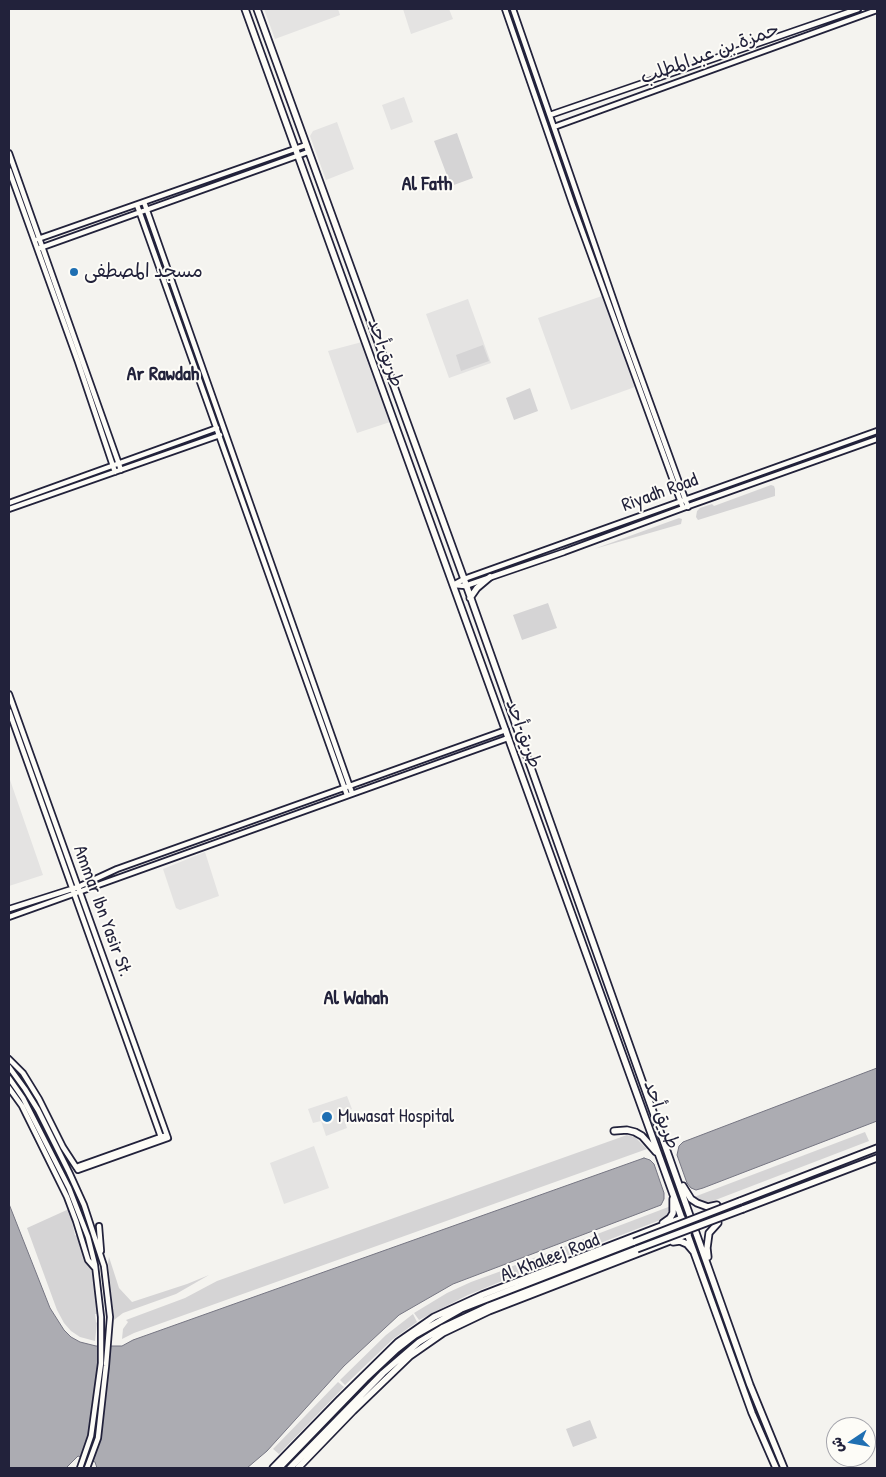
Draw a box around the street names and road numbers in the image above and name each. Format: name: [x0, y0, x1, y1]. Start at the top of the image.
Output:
street label: حمزة بن عبدالمطلب: [637, 18, 783, 90]
street label: طريق أحد: [362, 315, 408, 391]
street label: Riyadh Road: [619, 469, 701, 517]
street label: طريق أحد: [500, 696, 546, 772]
street label: Ammar Ibn Yasir St.: [68, 842, 136, 980]
street label: طريق أحد: [638, 1077, 684, 1153]
street label: Al Khaleej Road: [497, 1229, 603, 1287]

